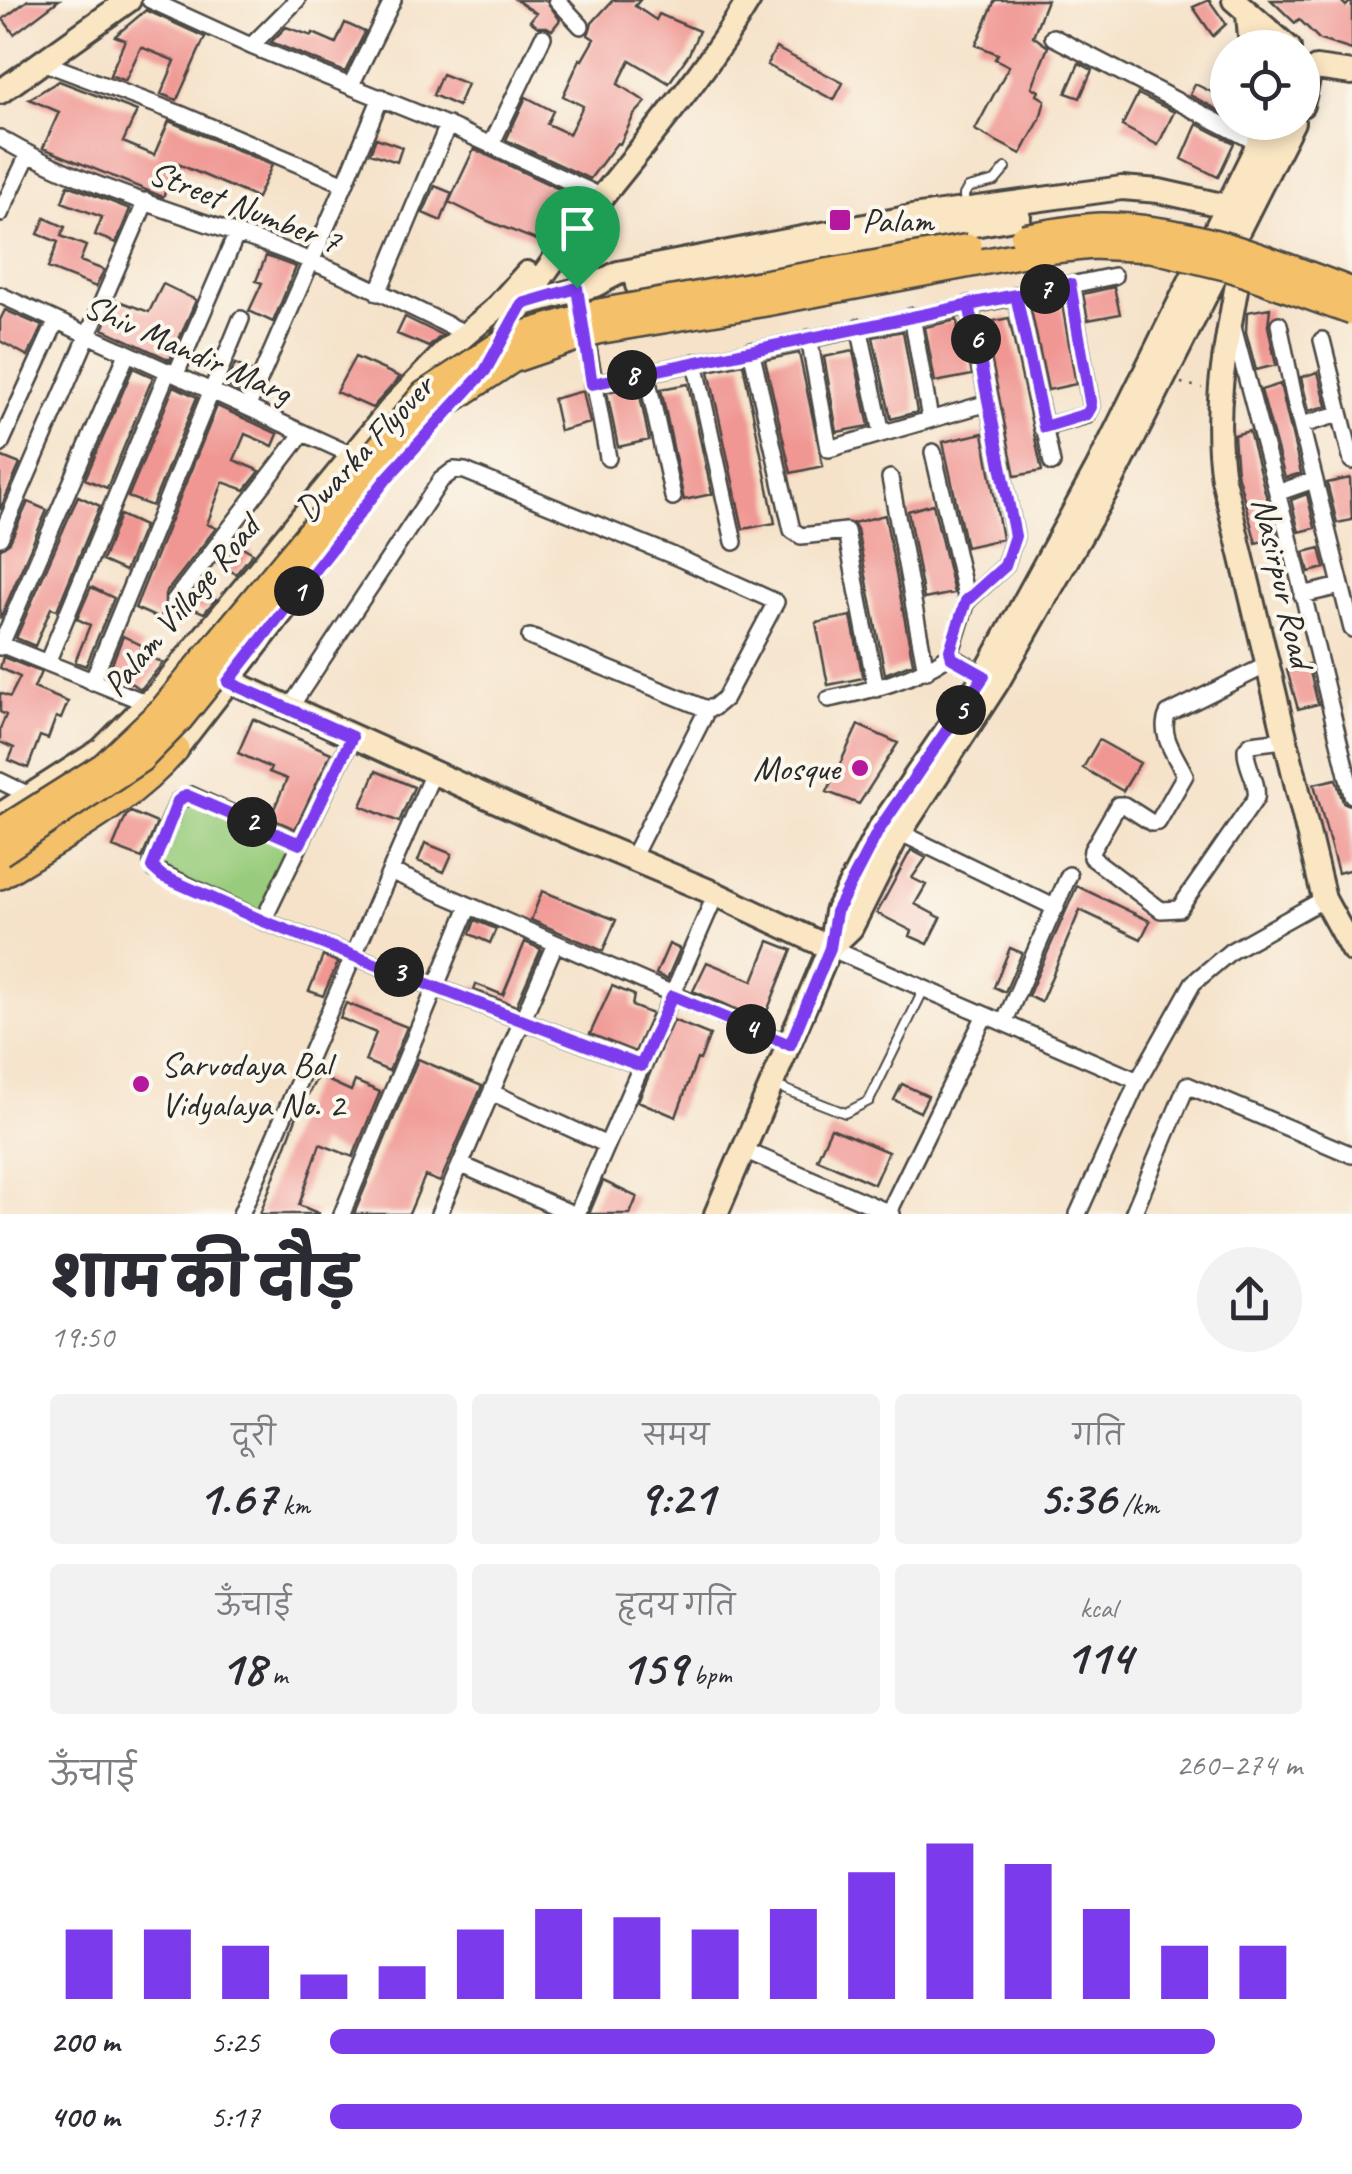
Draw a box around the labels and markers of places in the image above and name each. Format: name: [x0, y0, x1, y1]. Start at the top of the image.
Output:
pin: [535, 186, 620, 289]
place label: Palam: [862, 198, 936, 243]
marker: Palam: [827, 207, 853, 233]
pin: 7: [1020, 264, 1070, 314]
pin: 6: [951, 314, 1001, 364]
pin: 8: [607, 350, 657, 400]
pin: 1: [274, 566, 324, 616]
pin: 5: [936, 685, 986, 735]
place label: Mosque: [753, 746, 843, 791]
marker: Mosque: [849, 757, 871, 779]
pin: 2: [227, 797, 277, 847]
pin: 3: [374, 947, 424, 997]
pin: 4: [726, 1004, 776, 1054]
place label: Sarvodaya Bal Vidyalaya No. 2: [161, 1042, 348, 1127]
marker: Sarvodaya Bal Vidyalaya No. 2: [130, 1073, 152, 1095]

